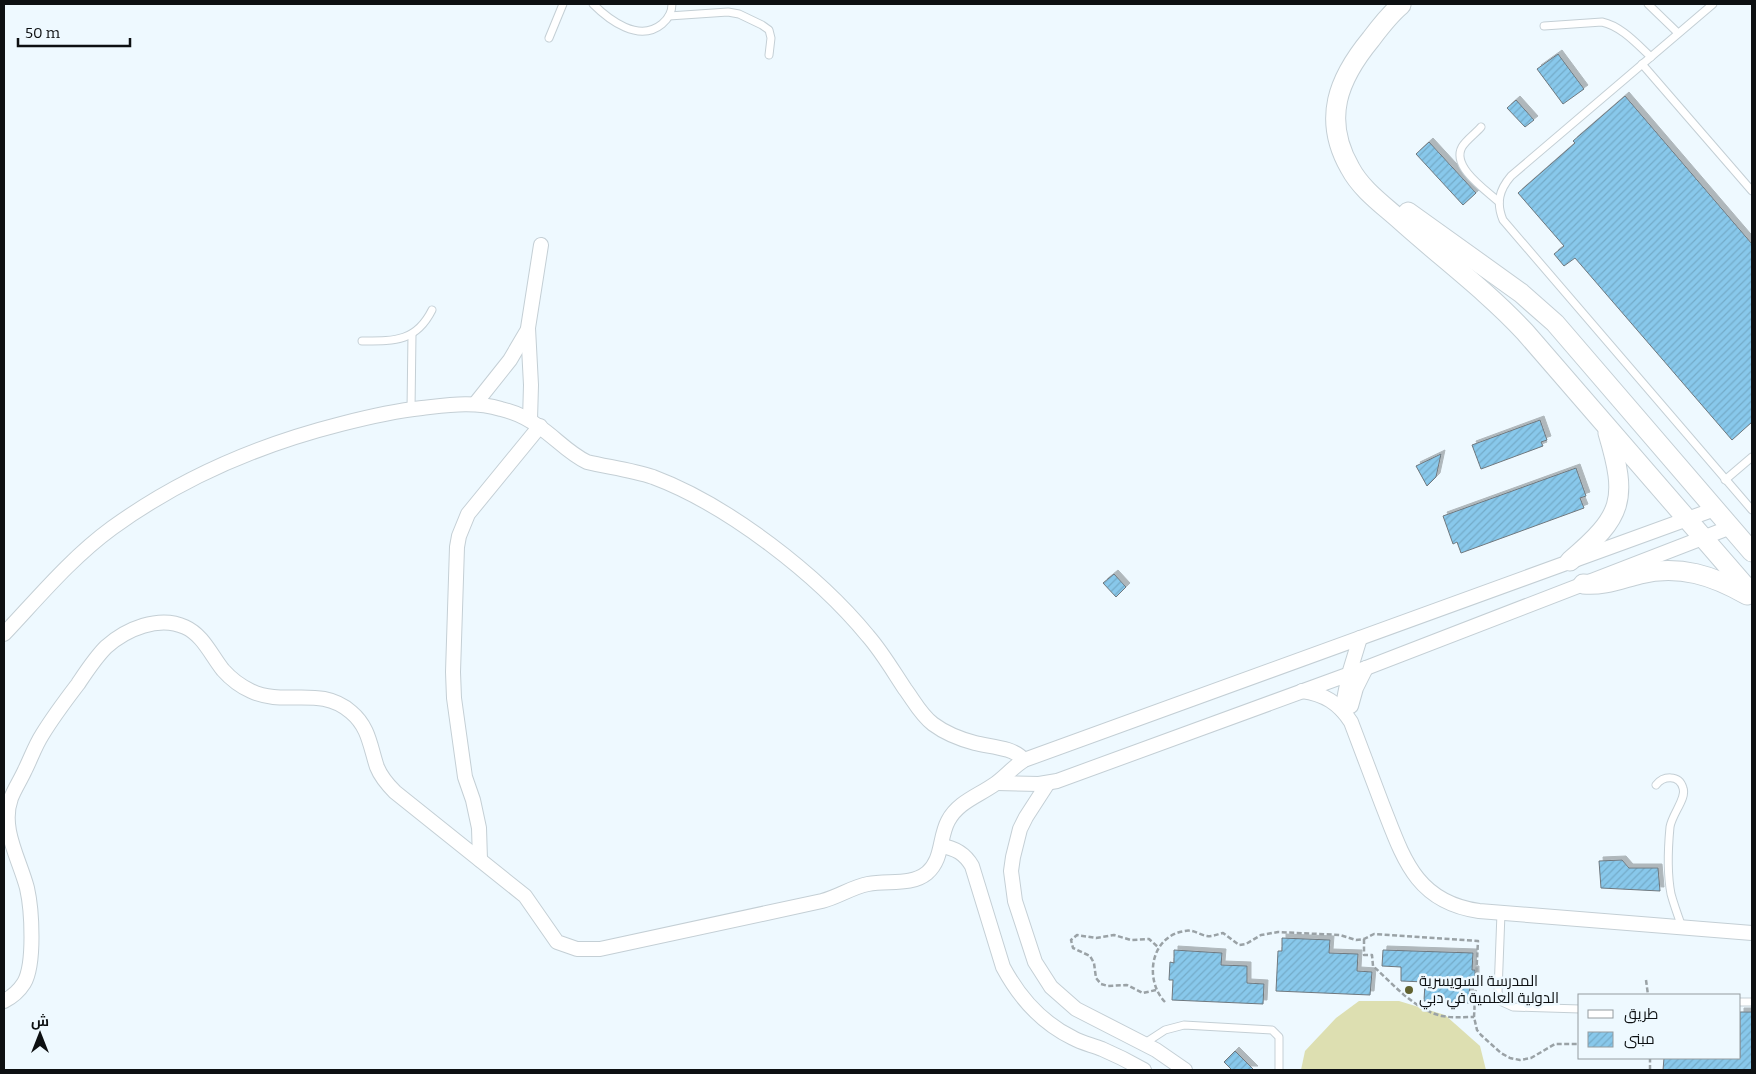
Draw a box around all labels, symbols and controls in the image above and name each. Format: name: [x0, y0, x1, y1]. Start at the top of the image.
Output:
scale bar: [18, 15, 130, 47]
text: 50 m: [25, 24, 61, 42]
place label: المدرسة السويسرية الدولية العلمية في دبي: [1419, 972, 1559, 1010]
marker: المدرسة السويسرية الدولية العلمية في دبي: [1403, 984, 1415, 996]
legend: [1578, 994, 1741, 1059]
text: طريق: [1624, 1005, 1658, 1024]
north arrow: [15, 1009, 65, 1059]
text: ش: [31, 1013, 49, 1030]
text: مبنى: [1624, 1030, 1655, 1049]

